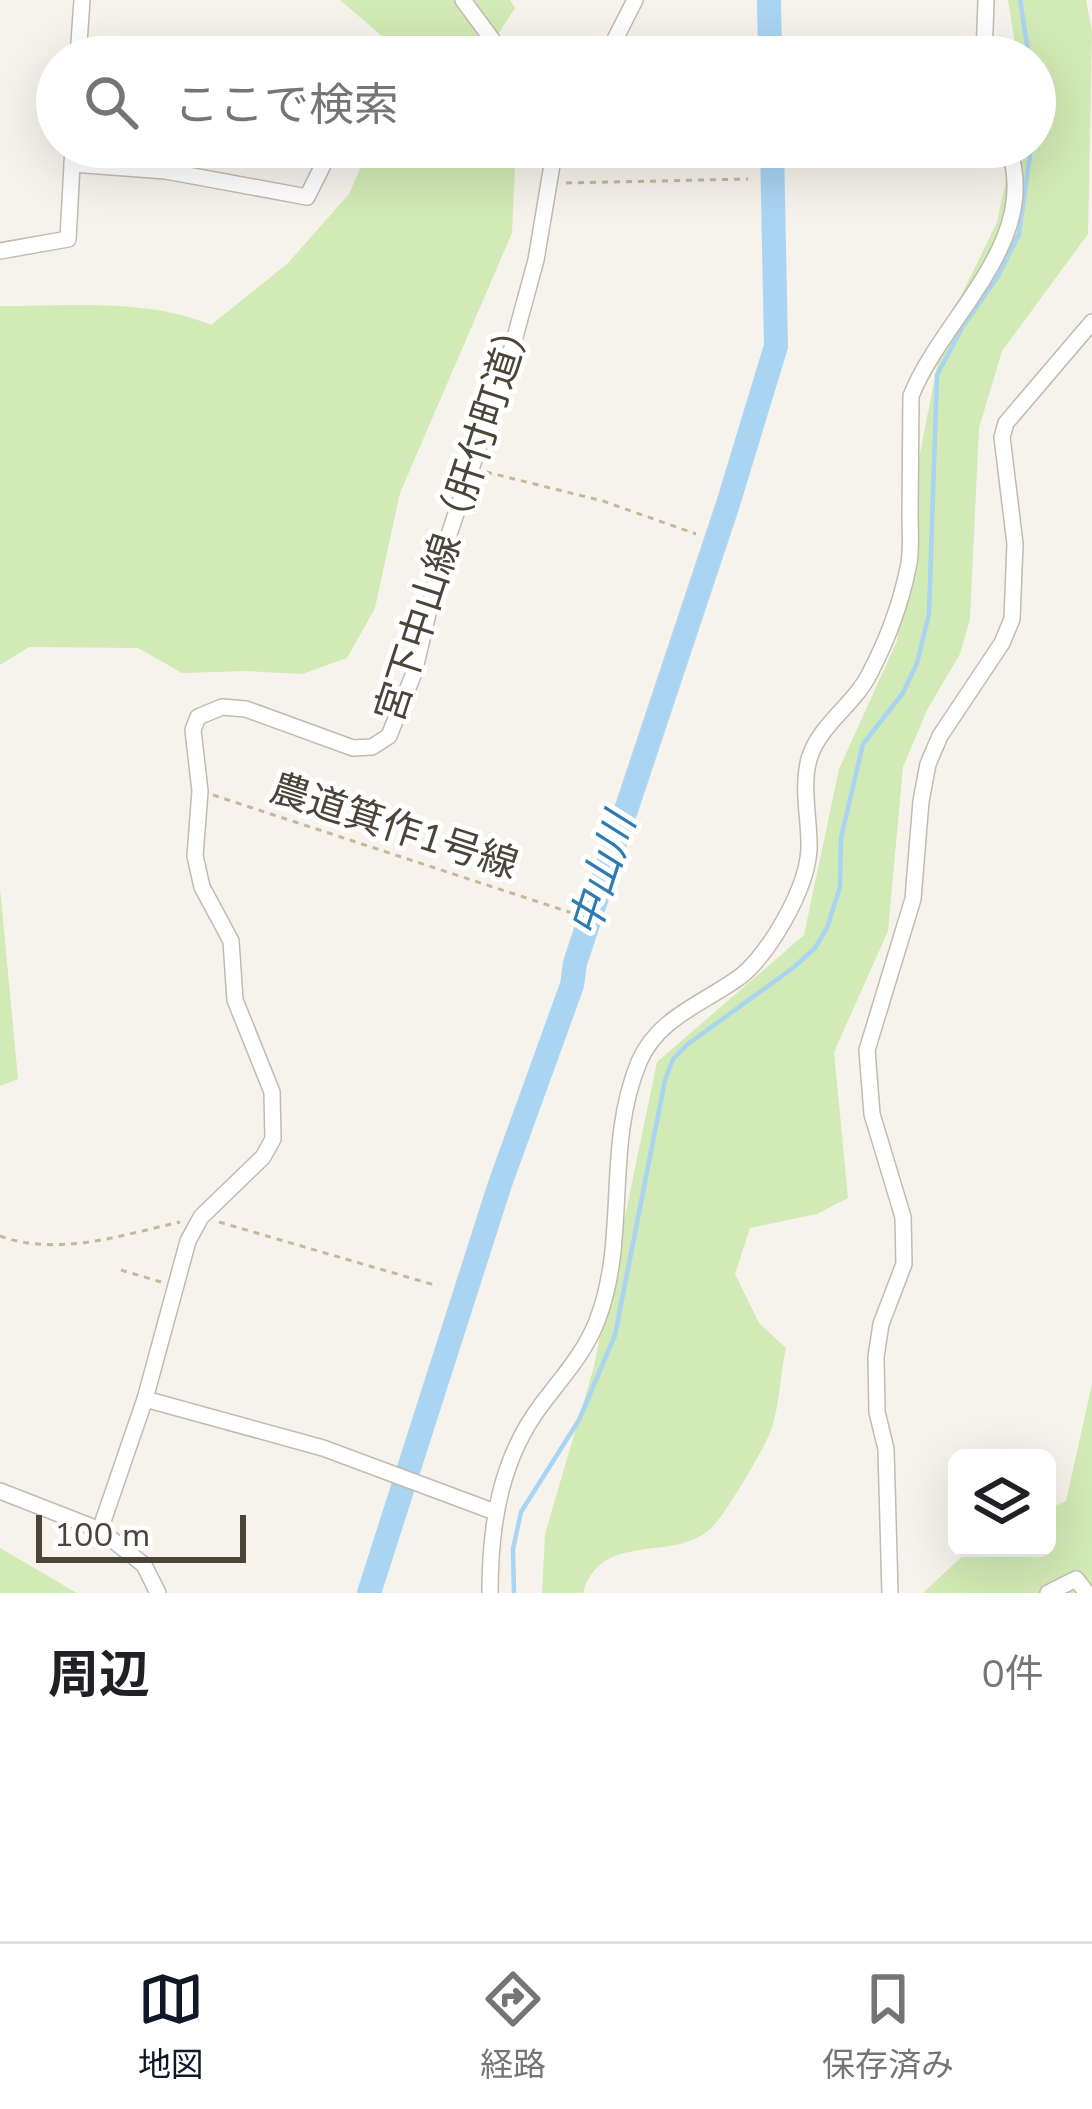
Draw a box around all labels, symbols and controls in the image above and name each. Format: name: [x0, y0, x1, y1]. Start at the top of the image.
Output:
search box: [36, 36, 1056, 168]
icon: search: [78, 69, 144, 135]
text: ここで検索: [174, 75, 399, 136]
street label: 宮下中山線（肝付町道）: [364, 305, 546, 729]
street label: 農道箕作1号線: [263, 762, 525, 892]
water label: 中山川: [556, 802, 651, 944]
map controls: [948, 1449, 1056, 1557]
button: layers: [948, 1449, 1056, 1557]
scale bar: [36, 1509, 246, 1562]
text: 100 m: [54, 1513, 150, 1558]
text: 周辺: [48, 1640, 150, 1710]
text: 0件: [982, 1648, 1044, 1701]
tab: 地図: [138, 1966, 204, 2088]
tab: 経路: [480, 1966, 546, 2088]
tab: 保存済み: [822, 1966, 954, 2088]

